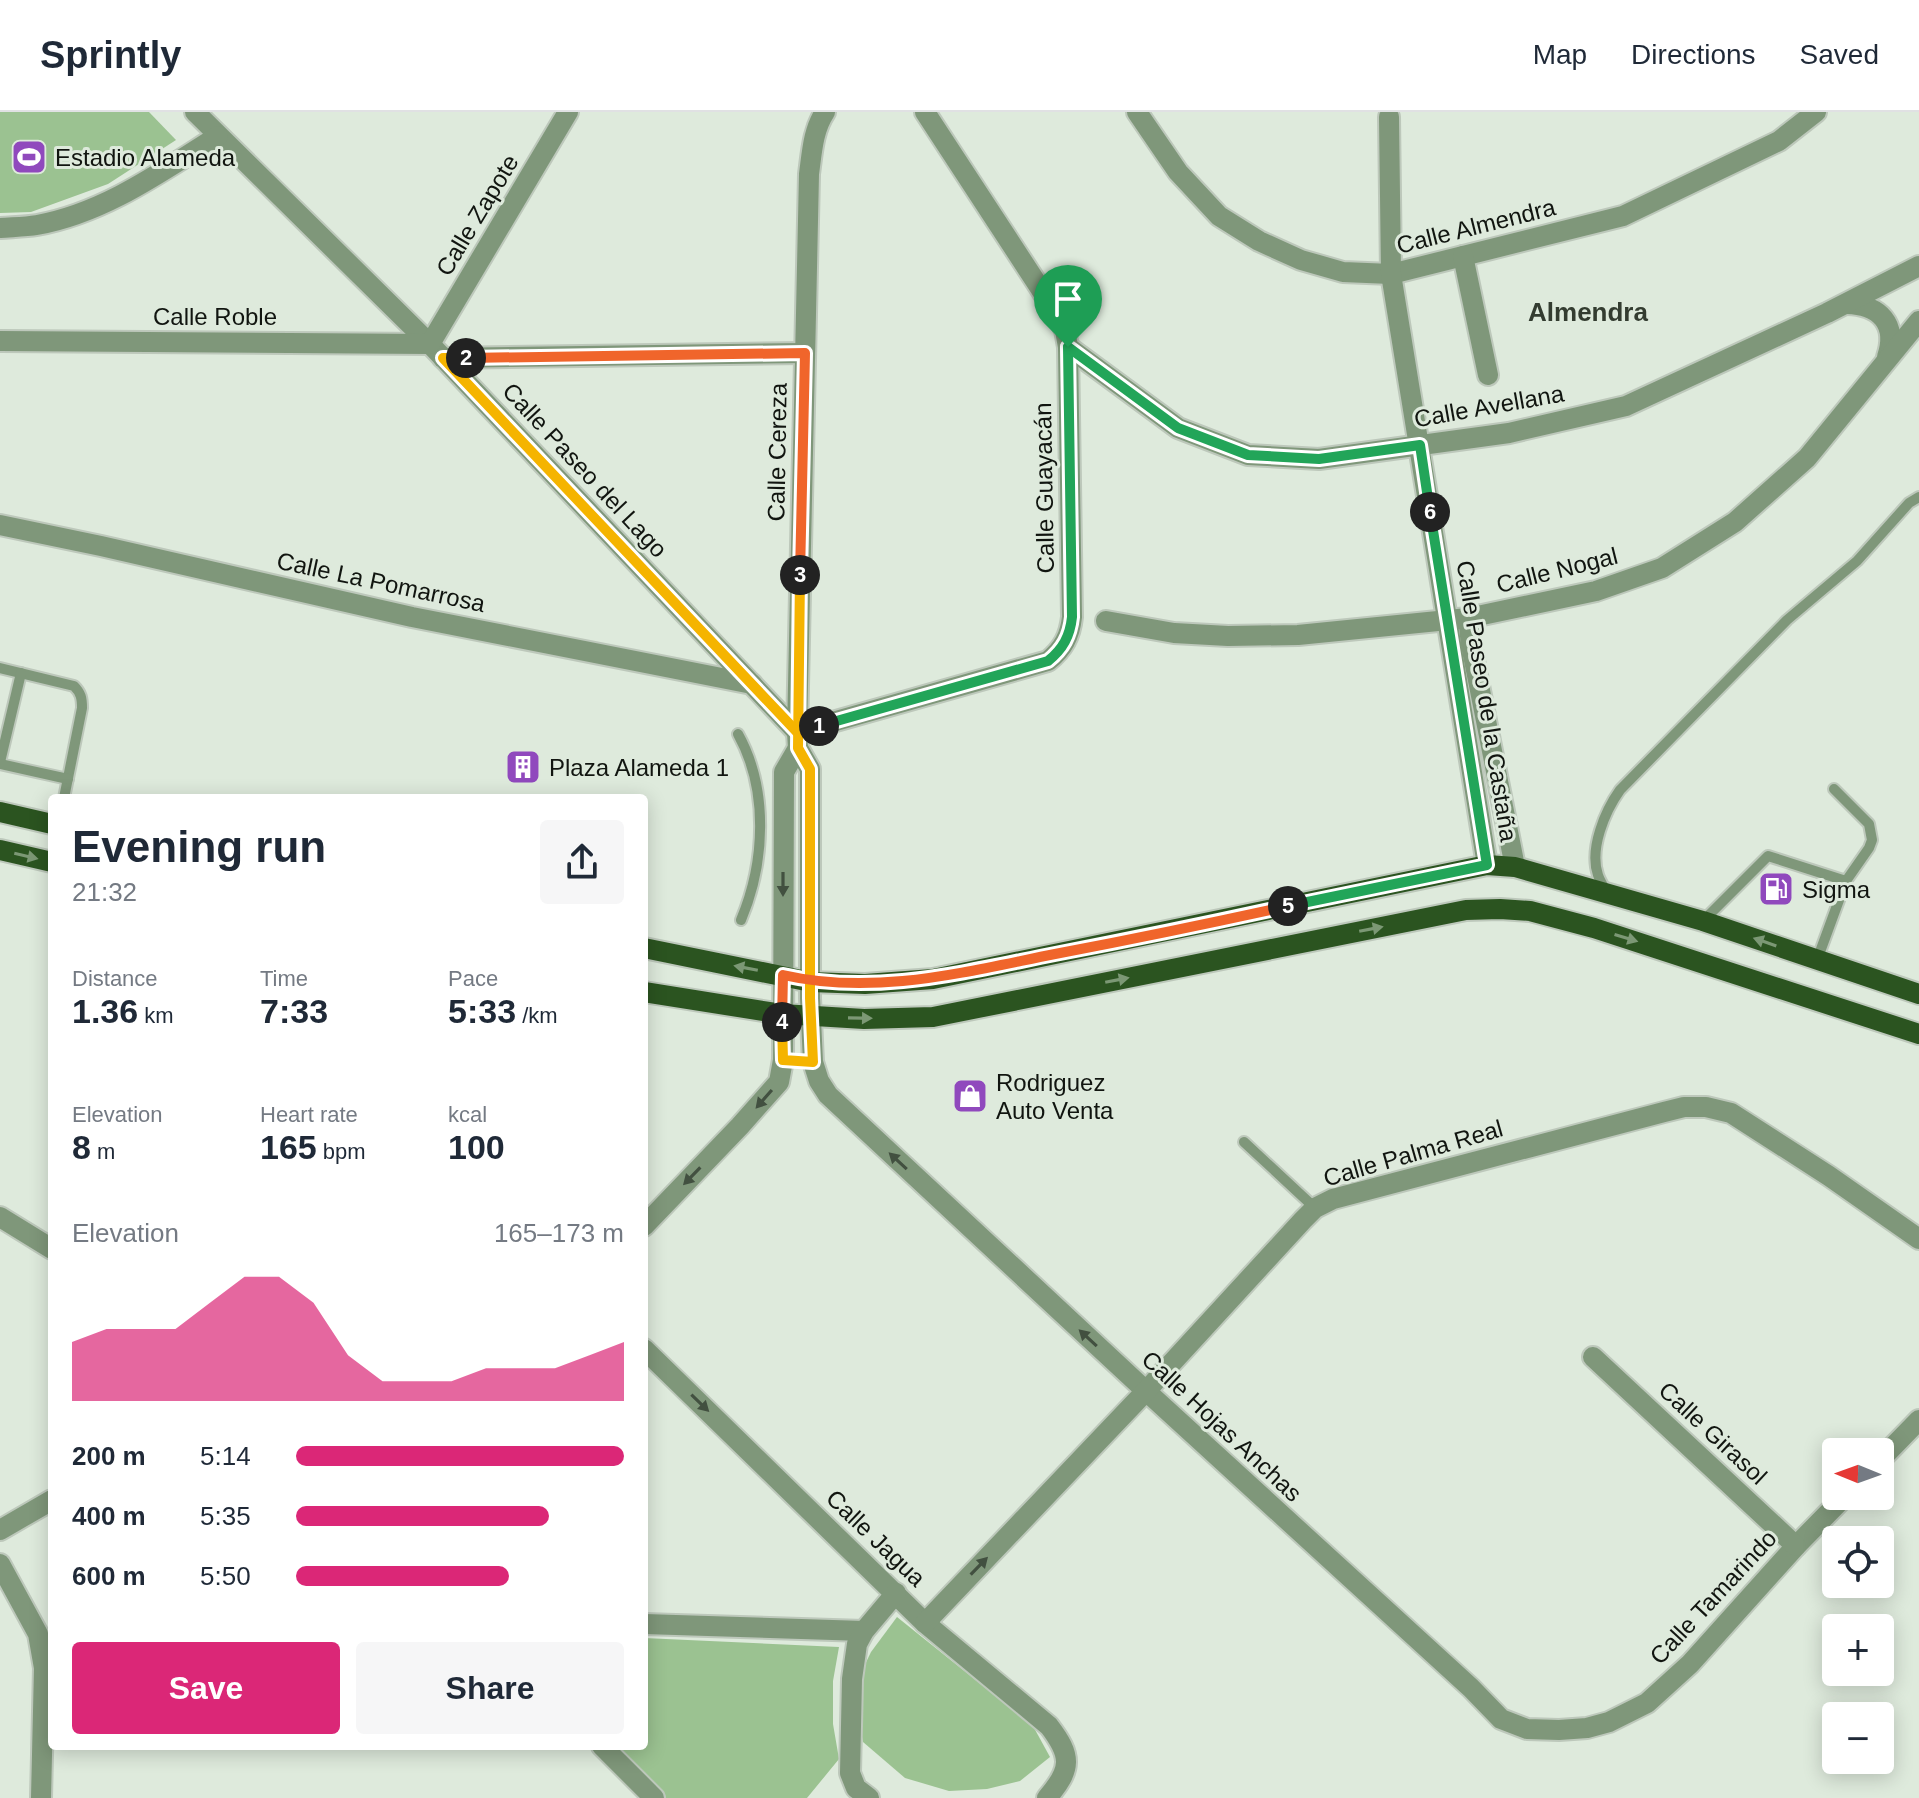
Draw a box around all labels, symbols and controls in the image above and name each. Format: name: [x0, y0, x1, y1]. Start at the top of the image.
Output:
text: Sprintly: [40, 34, 181, 76]
text: Map: [1533, 39, 1587, 70]
text: Directions: [1631, 39, 1756, 70]
text: Saved: [1800, 39, 1879, 70]
sports icon: Estadio Alameda: [10, 138, 48, 176]
place label: Estadio Alameda: [55, 144, 236, 171]
street label: Calle Zapote: [430, 150, 524, 280]
street label: Calle Almendra: [1394, 193, 1559, 259]
pin: [1034, 265, 1102, 347]
icon: arrive: [1046, 277, 1090, 321]
district label: Almendra: [1528, 297, 1648, 327]
street label: Calle Roble: [153, 303, 277, 330]
pin: 2: [446, 338, 486, 378]
text: 2: [460, 345, 472, 370]
street label: Calle Paseo del Lago: [497, 377, 673, 563]
street label: Calle Avellana: [1412, 379, 1567, 432]
street label: Calle Cereza: [762, 382, 792, 522]
street label: Calle Guayacán: [1029, 402, 1059, 574]
pin: 6: [1410, 492, 1450, 532]
text: 6: [1424, 499, 1436, 524]
street label: Calle Nogal: [1494, 542, 1620, 598]
street label: Calle La Pomarrosa: [274, 547, 488, 617]
pin: 3: [780, 555, 820, 595]
street label: Calle Paseo de la Castaña: [1451, 559, 1523, 844]
text: 3: [794, 562, 806, 587]
pin: 1: [799, 706, 839, 746]
text: 1: [813, 713, 825, 738]
building icon: Plaza Alameda 1: [504, 748, 542, 786]
place label: Plaza Alameda 1: [549, 754, 729, 781]
button: share: [540, 820, 624, 904]
text: Evening run: [72, 822, 326, 871]
one-way arrow: [14, 850, 39, 863]
fuel station icon: Sigma: [1757, 870, 1795, 908]
one-way arrow: [777, 872, 789, 897]
place label: Sigma: [1802, 876, 1871, 903]
text: 21:32: [72, 877, 137, 907]
pin: 5: [1268, 886, 1308, 926]
text: 5: [1282, 893, 1294, 918]
one-way arrow: [1359, 922, 1384, 934]
one-way arrow: [1614, 932, 1638, 945]
one-way arrow: [1753, 936, 1777, 948]
one-way arrow: [733, 961, 758, 974]
text: Distance: [72, 966, 158, 991]
text: Time: [260, 966, 308, 991]
text: Pace: [448, 966, 498, 991]
one-way arrow: [1104, 974, 1129, 986]
text: 1.36: [72, 992, 138, 1030]
text: 7:33: [260, 992, 328, 1030]
text: 5:33: [448, 992, 516, 1030]
pin: 4: [762, 1002, 802, 1042]
text: km: [138, 1003, 174, 1028]
text: /km: [516, 1003, 558, 1028]
text: 4: [776, 1009, 788, 1034]
one-way arrow: [848, 1012, 873, 1025]
place label: Rodriguez Auto Venta: [996, 1069, 1114, 1124]
shop icon: Rodriguez Auto Venta: [951, 1077, 989, 1115]
one-way arrow: [756, 1089, 773, 1109]
text: Elevation: [72, 1102, 163, 1127]
text: Heart rate: [260, 1102, 358, 1127]
text: kcal: [448, 1102, 487, 1127]
street label: Calle Palma Real: [1320, 1114, 1506, 1192]
text: 8: [72, 1128, 91, 1166]
text: 165: [260, 1128, 317, 1166]
text: 100: [448, 1128, 505, 1166]
text: m: [91, 1139, 115, 1164]
text: bpm: [317, 1139, 366, 1164]
one-way arrow: [889, 1152, 908, 1170]
one-way arrow: [683, 1166, 702, 1185]
text: Elevation: [72, 1218, 179, 1248]
text: 165–173 m: [494, 1218, 624, 1248]
one-way arrow: [1079, 1329, 1098, 1347]
street label: Calle Hojas Anchas: [1137, 1345, 1307, 1507]
street label: Calle Girasol: [1654, 1376, 1772, 1490]
one-way arrow: [690, 1394, 709, 1412]
north arrow: [1822, 1438, 1894, 1510]
map controls: [1822, 1438, 1894, 1774]
text: 200 m: [72, 1441, 146, 1471]
text: 5:14: [200, 1441, 251, 1471]
street label: Calle Jagua: [821, 1484, 931, 1592]
text: 400 m: [72, 1501, 146, 1531]
text: 5:35: [200, 1501, 251, 1531]
street label: Calle Tamarindo: [1644, 1525, 1782, 1669]
button: locate: [1822, 1526, 1894, 1598]
one-way arrow: [969, 1557, 987, 1576]
text: 600 m: [72, 1561, 146, 1591]
text: 5:50: [200, 1561, 251, 1591]
button: +: [1822, 1614, 1894, 1686]
button: Save: [72, 1642, 340, 1734]
button: Share: [356, 1642, 624, 1734]
button: −: [1822, 1702, 1894, 1774]

